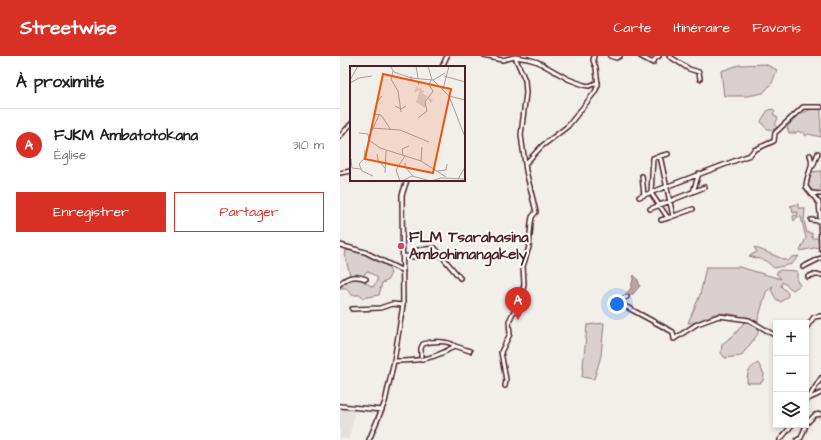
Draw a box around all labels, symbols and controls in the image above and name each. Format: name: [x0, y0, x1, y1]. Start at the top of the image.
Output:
text: Streetwise: [20, 15, 117, 42]
text: Carte: [613, 18, 651, 38]
text: Itinéraire: [673, 18, 730, 38]
text: Favoris: [752, 18, 801, 38]
inset map: [350, 66, 465, 181]
text: À proximité: [16, 70, 105, 94]
text: FJKM Ambatotokana: [54, 125, 198, 146]
text: A: [25, 136, 33, 154]
text: 310 m: [292, 136, 324, 154]
text: Église: [54, 146, 86, 164]
button: Enregistrer: [16, 192, 166, 232]
button: Partager: [174, 192, 324, 232]
place label: FLM Tsarahasina Ambohimangakely: [409, 227, 529, 267]
marker: FLM Tsarahasina Ambohimangakely: [396, 241, 406, 251]
pin: A: [505, 287, 531, 320]
your location: [607, 294, 627, 314]
map controls: [773, 320, 809, 428]
button: +: [773, 320, 809, 356]
button: −: [773, 356, 809, 392]
button: layers: [773, 392, 809, 428]

